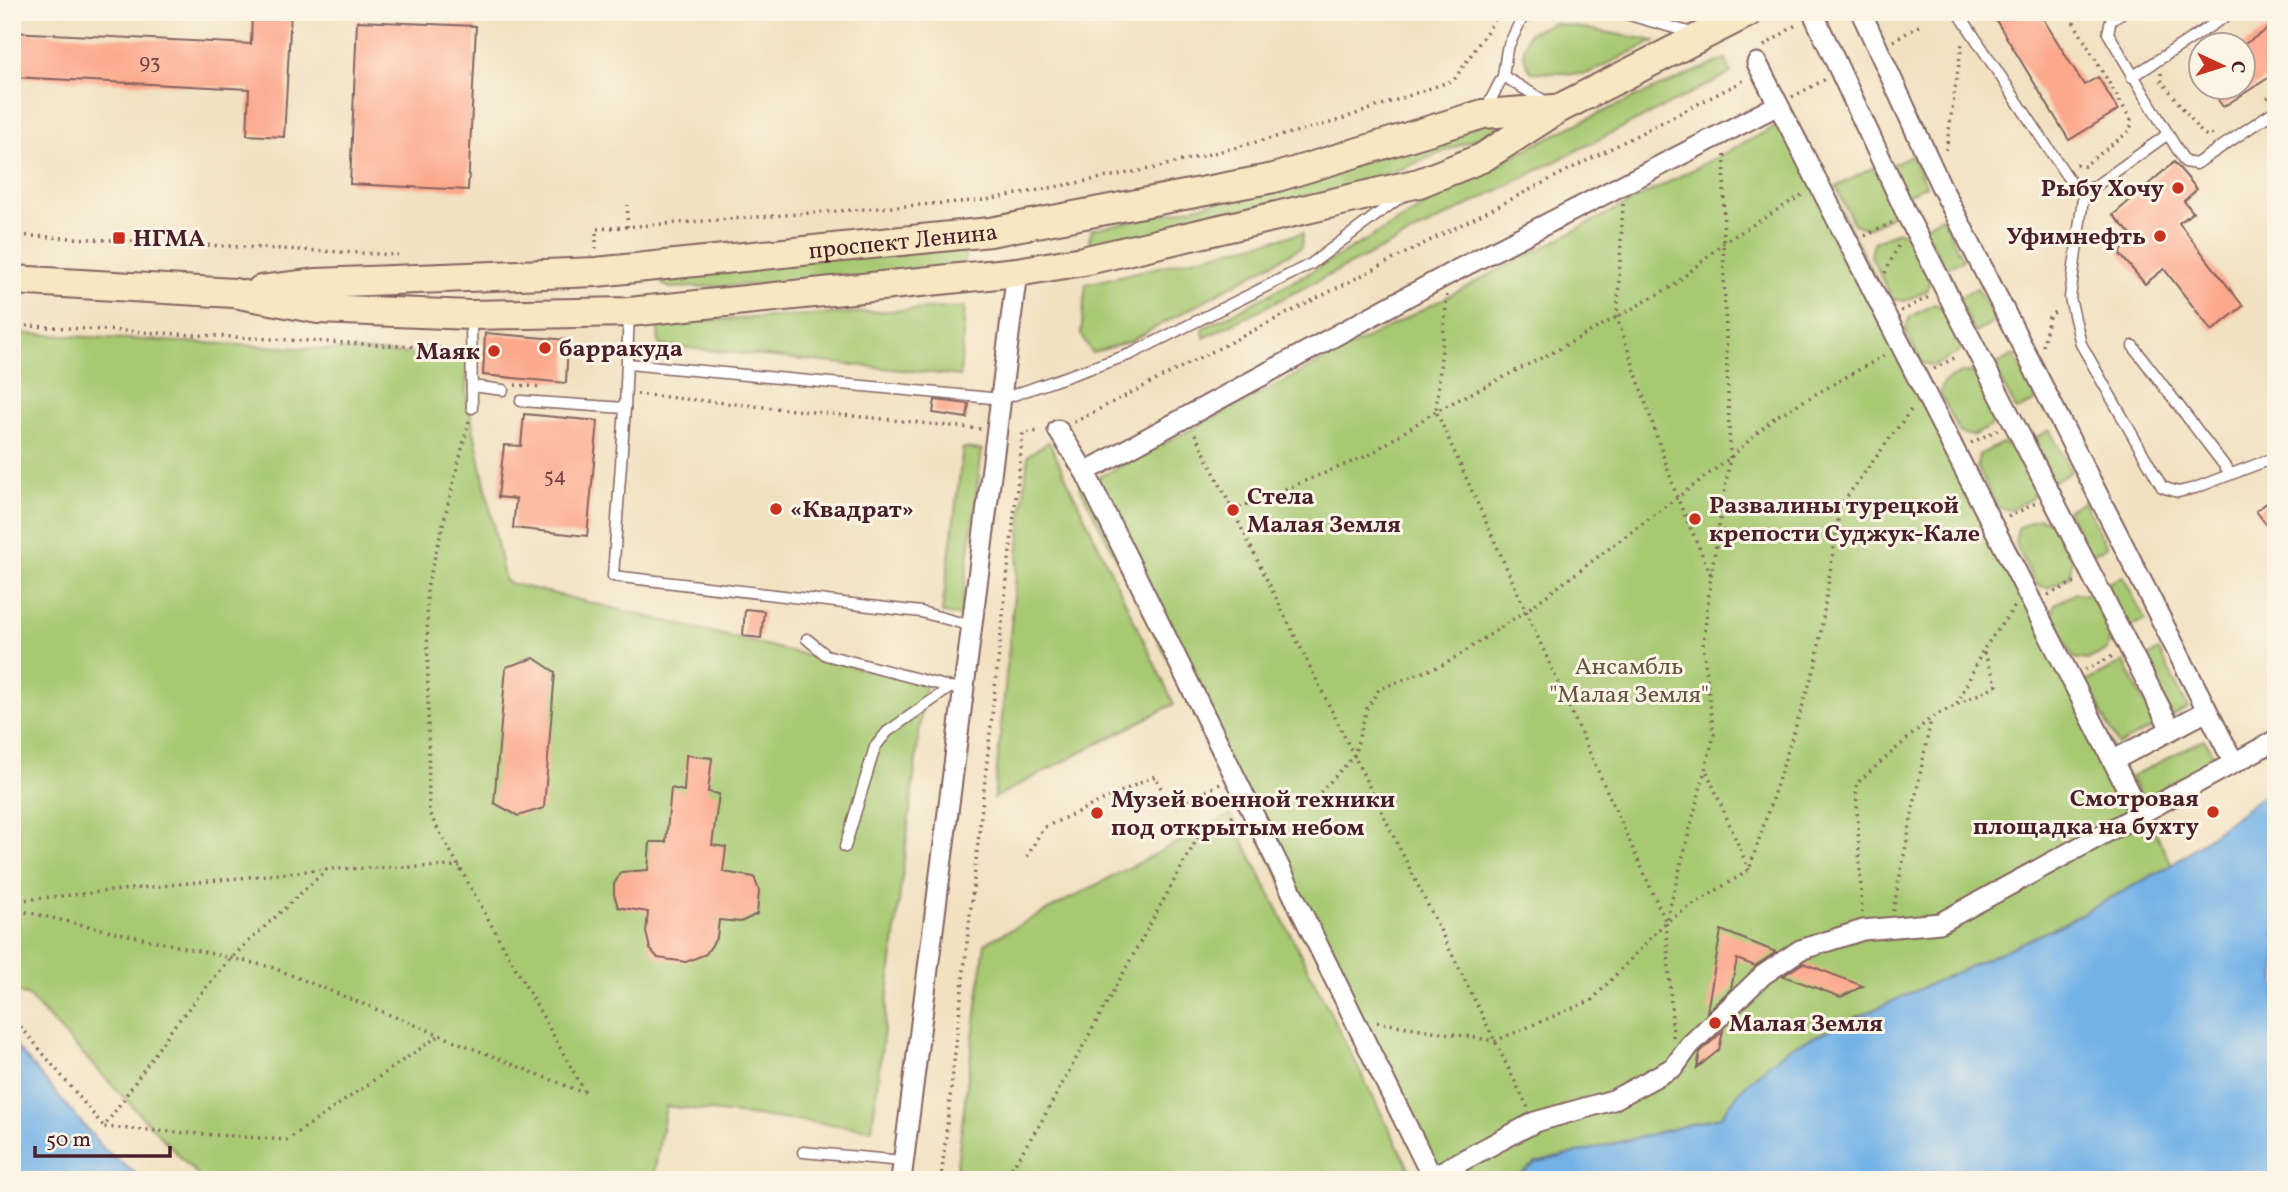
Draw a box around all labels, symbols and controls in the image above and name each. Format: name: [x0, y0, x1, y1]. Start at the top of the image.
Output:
north arrow: [2186, 32, 2256, 102]
house number: 93: [139, 48, 161, 77]
text: С: [2224, 60, 2250, 74]
place label: Рыбу Хочу: [2041, 173, 2165, 207]
marker: Рыбу Хочу: [2170, 180, 2186, 196]
street label: проспект Ленина: [807, 216, 1001, 269]
place label: Уфимнефть: [2007, 221, 2146, 255]
place label: НГМА: [133, 223, 205, 257]
marker: Уфимнефть: [2152, 228, 2168, 244]
marker: НГМА: [111, 230, 127, 246]
place label: барракуда: [559, 333, 683, 367]
place label: Маяк: [416, 336, 480, 370]
marker: барракуда: [537, 340, 553, 356]
marker: Маяк: [486, 343, 502, 359]
house number: 54: [544, 462, 566, 491]
place label: Стела Малая Земля: [1247, 481, 1401, 543]
place label: Развалины турецкой крепости Суджук-Кале: [1709, 490, 1980, 552]
place label: «Квадрат»: [790, 494, 914, 528]
marker: «Квадрат»: [768, 501, 784, 517]
marker: Стела Малая Земля: [1225, 502, 1241, 518]
marker: Развалины турецкой крепости Суджук-Кале: [1687, 511, 1703, 527]
park label: Ансамбль "Малая Земля": [1549, 651, 1709, 713]
place label: Смотровая площадка на бухту: [1973, 783, 2200, 845]
place label: Музей военной техники под открытым небом: [1111, 784, 1395, 846]
marker: Смотровая площадка на бухту: [2205, 804, 2221, 820]
marker: Музей военной техники под открытым небом: [1089, 805, 1105, 821]
place label: Малая Земля: [1729, 1008, 1883, 1042]
marker: Малая Земля: [1707, 1015, 1723, 1031]
scale bar: [35, 1115, 170, 1159]
text: 50 m: [46, 1126, 91, 1155]

